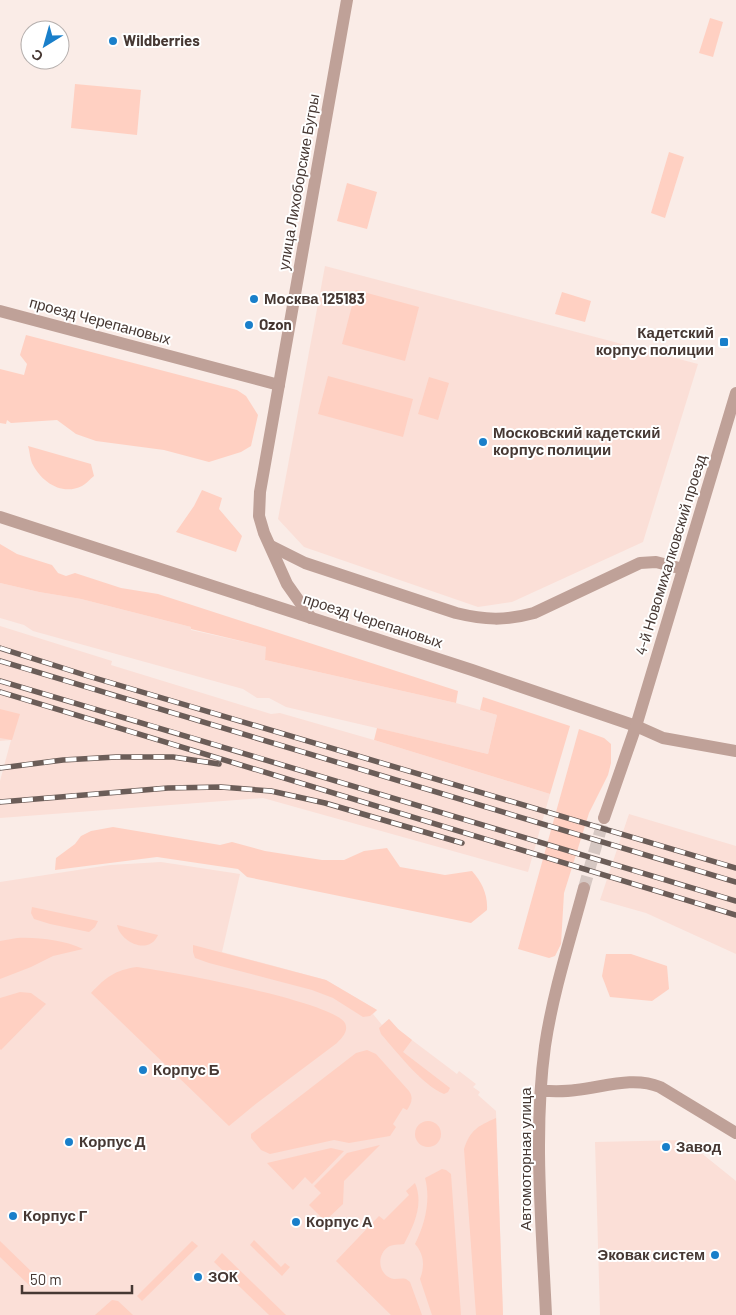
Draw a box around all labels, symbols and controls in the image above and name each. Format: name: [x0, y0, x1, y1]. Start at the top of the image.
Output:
north arrow: [20, 20, 70, 70]
place label: Wildberries: [123, 31, 200, 49]
marker: Wildberries: [107, 35, 119, 47]
text: С: [28, 46, 46, 66]
street label: улица Лихоборские Бугры: [274, 92, 322, 271]
place label: Москва 125183: [264, 289, 365, 307]
street label: проезд Черепановых: [28, 293, 173, 348]
marker: Москва 125183: [248, 293, 260, 305]
place label: Ozon: [259, 315, 292, 333]
marker: Ozon: [243, 319, 255, 331]
place label: Кадетский корпус полиции: [596, 323, 714, 358]
marker: Кадетский корпус полиции: [718, 336, 730, 348]
place label: Московский кадетский корпус полиции: [493, 423, 660, 458]
marker: Московский кадетский корпус полиции: [477, 436, 489, 448]
street label: 4-й Новомихалковский проезд: [631, 452, 709, 657]
street label: проезд Черепановых: [301, 589, 446, 651]
place label: Корпус Б: [153, 1060, 220, 1078]
marker: Корпус Б: [137, 1064, 149, 1076]
street label: Автомоторная улица: [516, 1087, 534, 1231]
place label: Корпус Д: [79, 1132, 146, 1150]
marker: Корпус Д: [63, 1136, 75, 1148]
place label: Завод: [676, 1137, 722, 1155]
marker: Завод: [660, 1141, 672, 1153]
place label: Корпус Г: [23, 1206, 88, 1224]
marker: Корпус Г: [7, 1210, 19, 1222]
place label: Корпус А: [306, 1212, 373, 1230]
marker: Корпус А: [290, 1216, 302, 1228]
place label: Эковак систем: [597, 1245, 705, 1263]
marker: Эковак систем: [709, 1249, 721, 1261]
scale bar: [22, 1262, 132, 1294]
place label: ЗОК: [208, 1267, 239, 1285]
text: 50 m: [30, 1270, 62, 1288]
marker: ЗОК: [192, 1271, 204, 1283]

